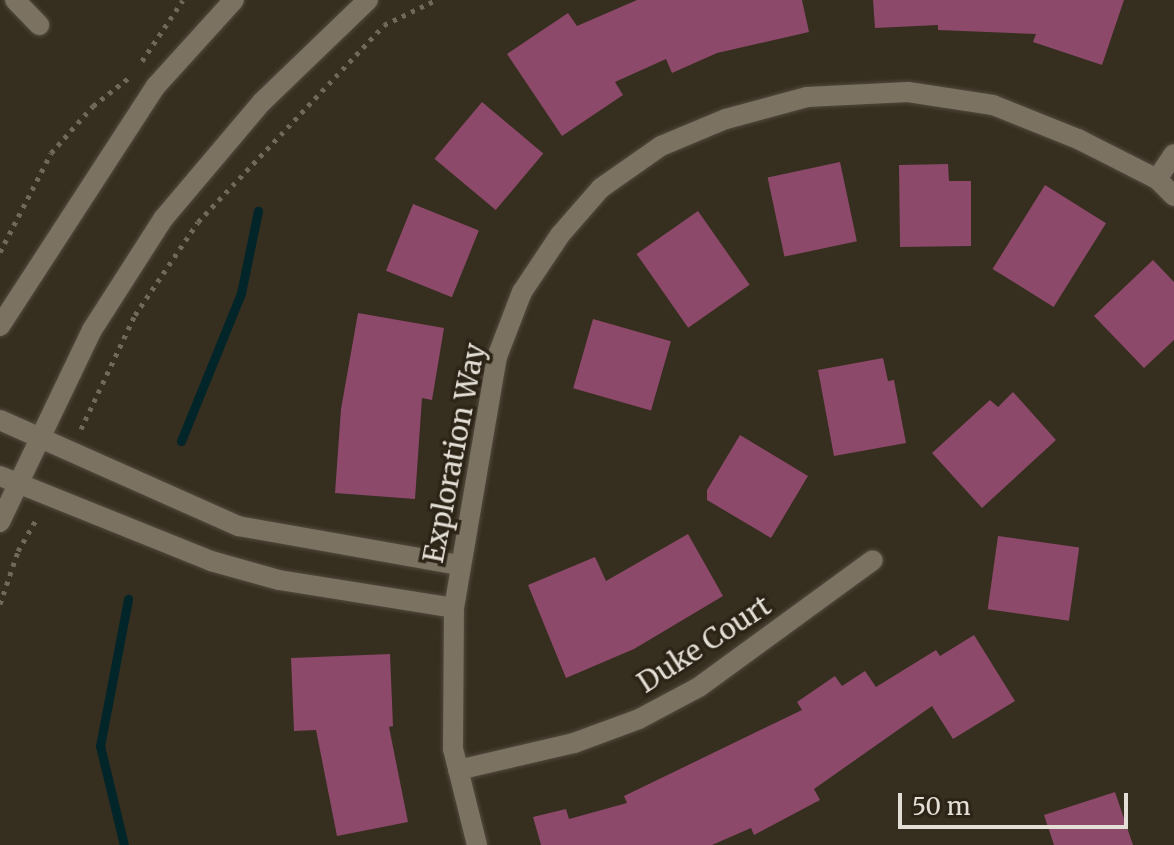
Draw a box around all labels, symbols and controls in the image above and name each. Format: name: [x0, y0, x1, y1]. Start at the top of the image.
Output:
street label: Exploration Way: [416, 340, 492, 566]
street label: Duke Court: [631, 588, 777, 700]
scale bar: [902, 777, 1132, 827]
text: 50 m: [912, 791, 971, 822]

